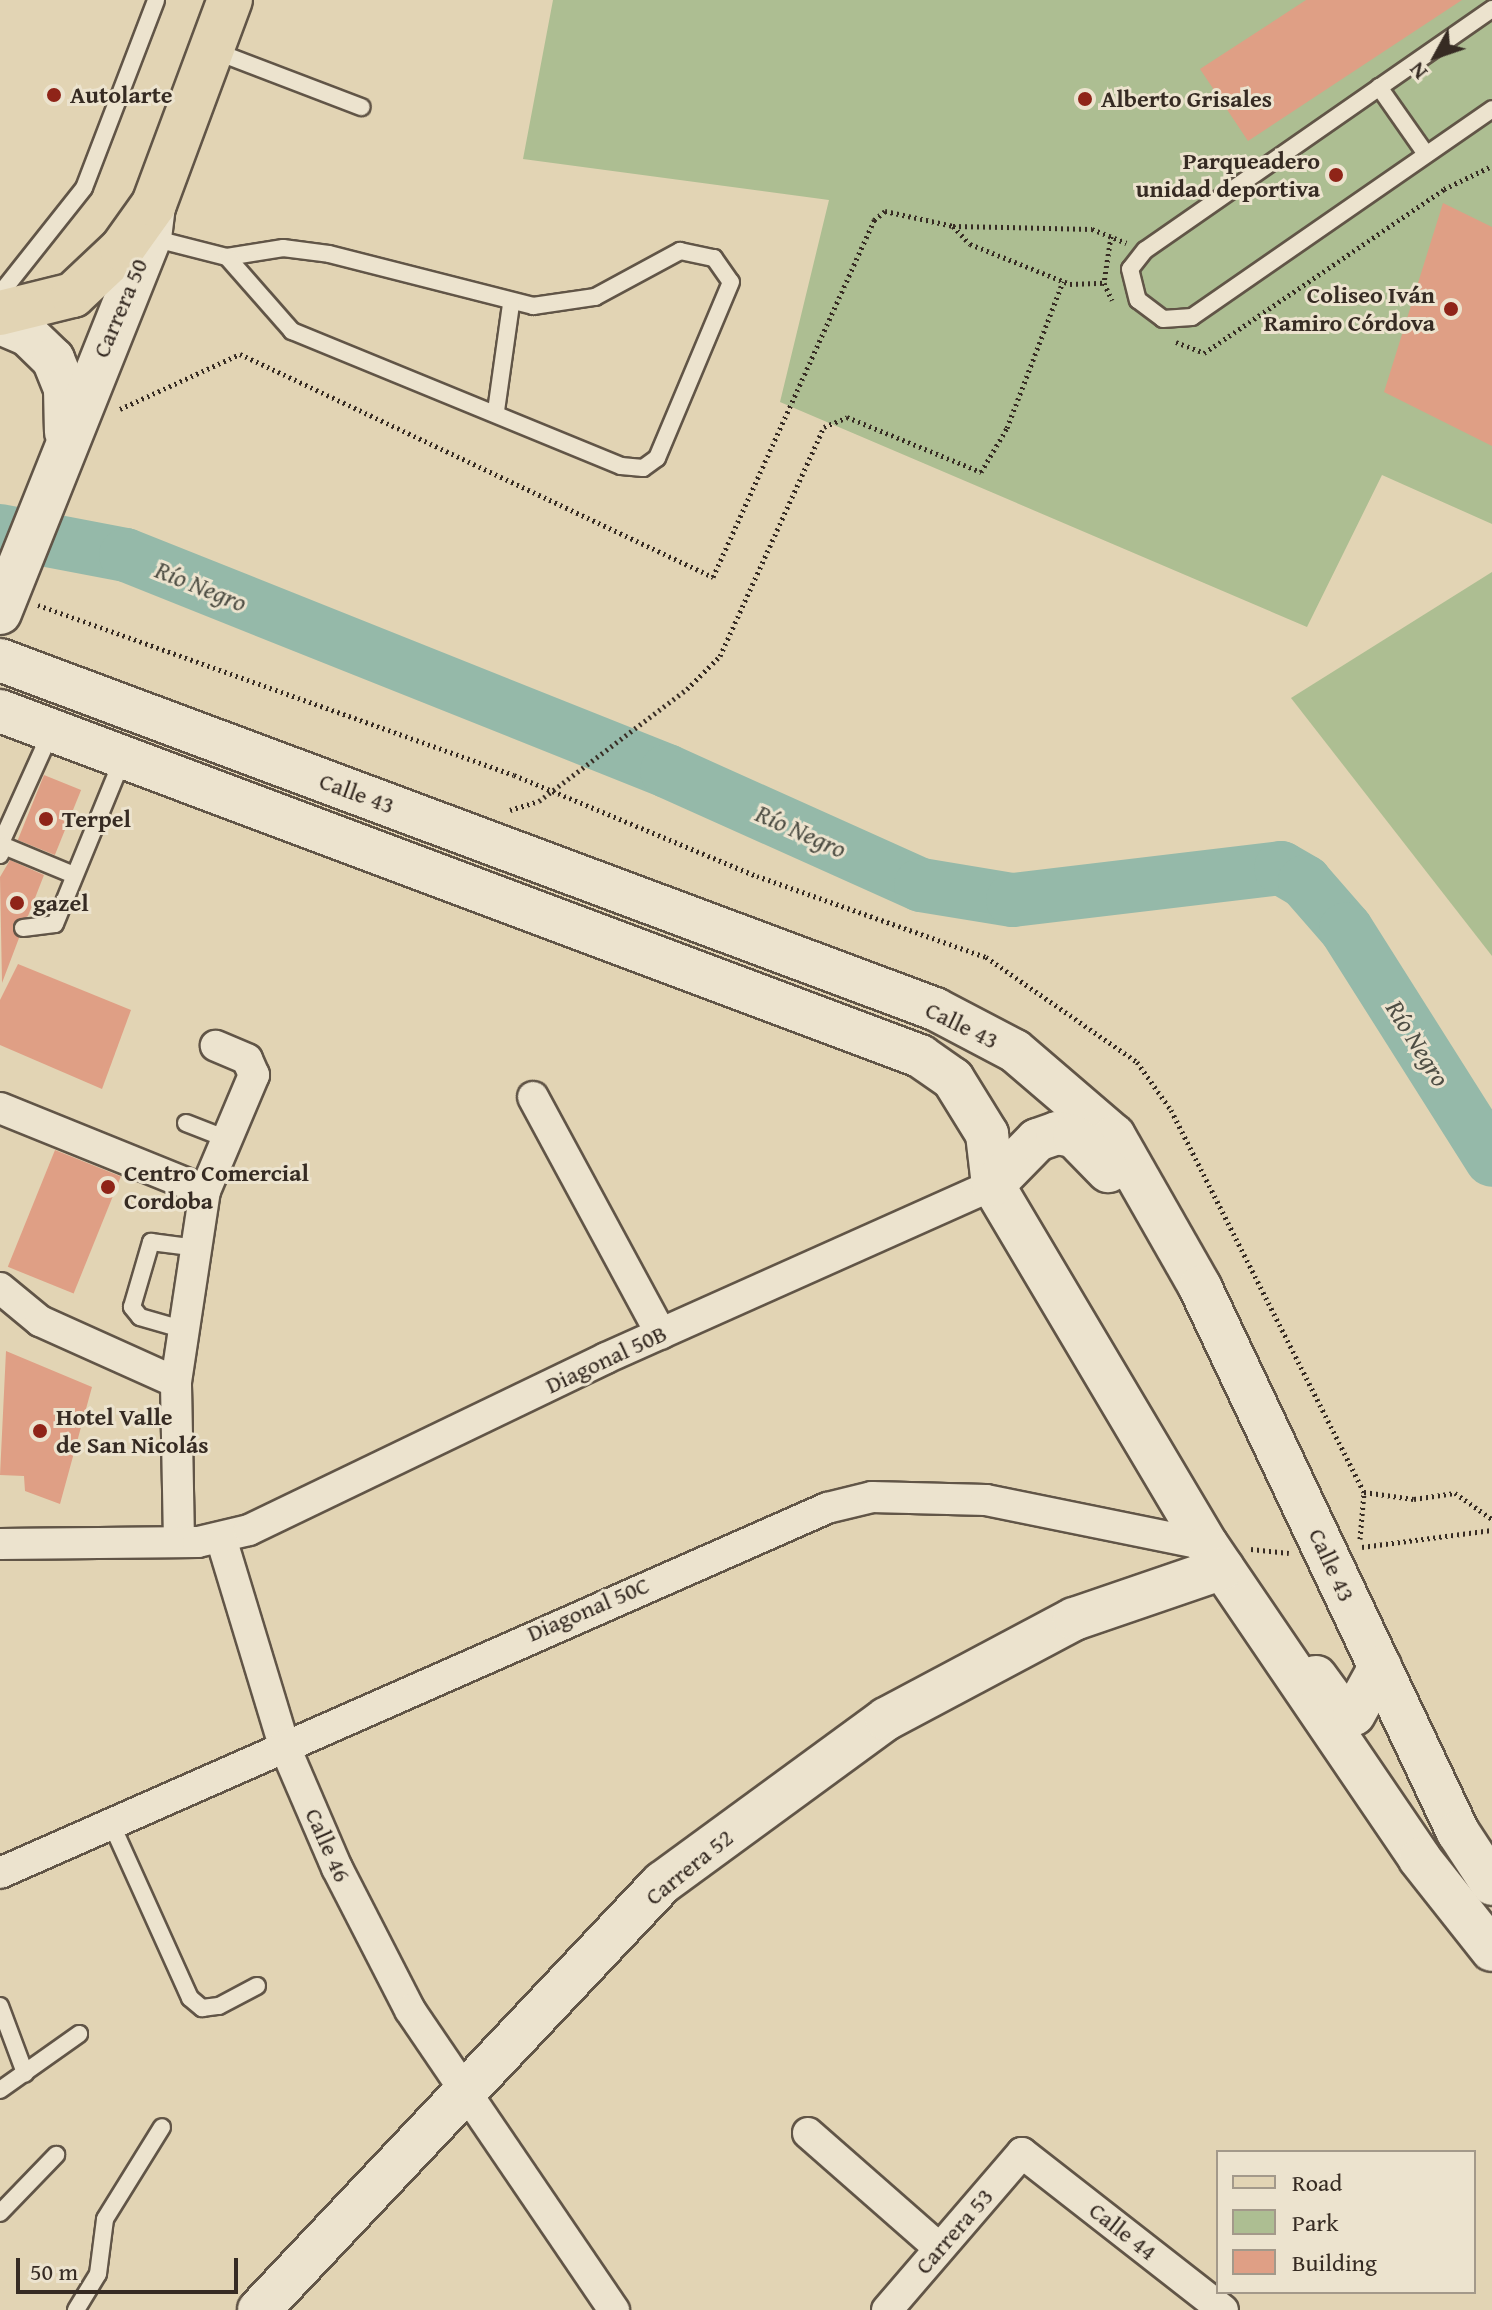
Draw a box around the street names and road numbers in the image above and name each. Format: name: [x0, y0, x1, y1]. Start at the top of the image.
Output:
street label: Carrera 50: [86, 254, 154, 362]
street label: Calle 43: [316, 766, 398, 820]
street label: Calle 43: [921, 995, 1003, 1055]
street label: Diagonal 50B: [541, 1318, 671, 1400]
street label: Calle 43: [1303, 1524, 1361, 1606]
street label: Diagonal 50C: [523, 1570, 653, 1648]
street label: Calle 46: [299, 1804, 357, 1886]
street label: Carrera 52: [639, 1823, 739, 1911]
street label: Carrera 53: [909, 2182, 999, 2280]
street label: Calle 44: [1084, 2196, 1162, 2266]

